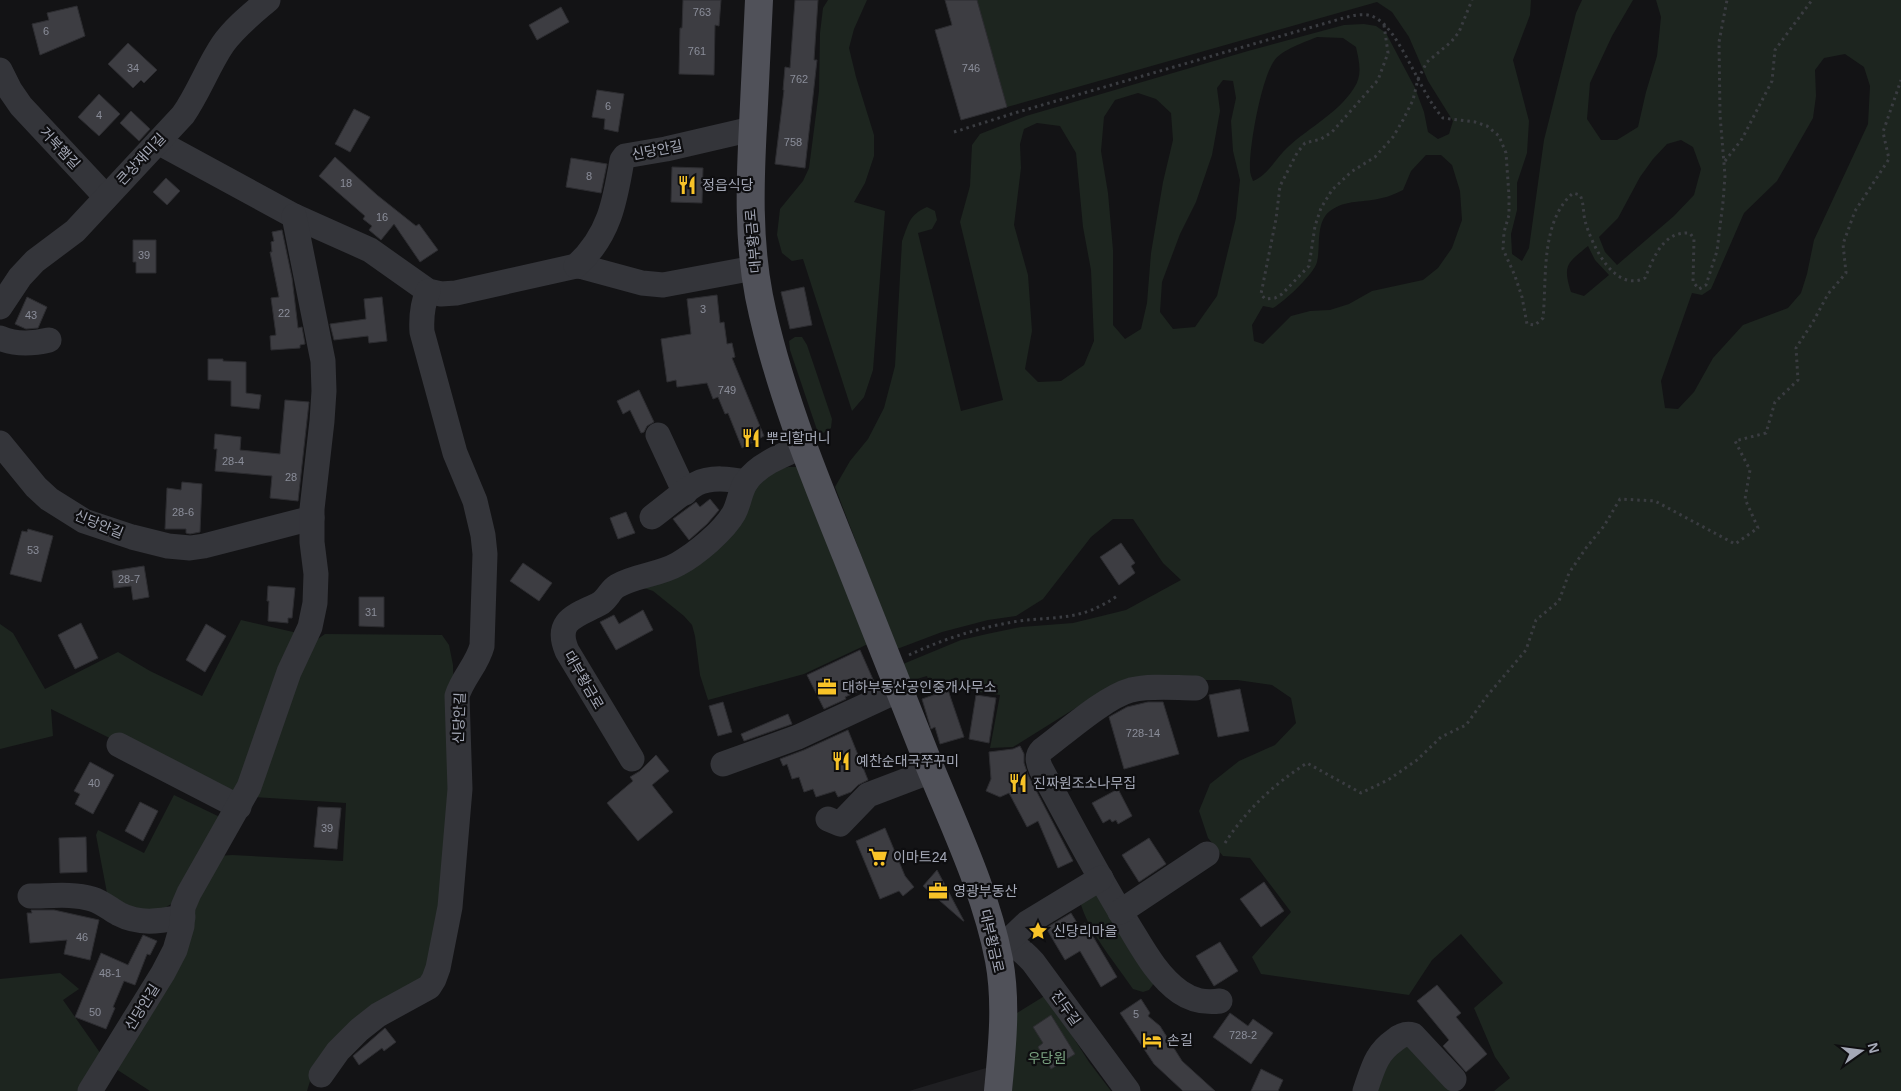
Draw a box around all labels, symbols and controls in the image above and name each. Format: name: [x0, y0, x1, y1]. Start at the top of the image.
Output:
house number: 763: [693, 6, 711, 18]
house number: 6: [43, 25, 49, 37]
house number: 761: [688, 45, 706, 57]
house number: 34: [127, 62, 139, 74]
house number: 746: [962, 62, 980, 74]
house number: 762: [790, 73, 808, 85]
house number: 6: [605, 100, 611, 112]
house number: 4: [96, 109, 102, 121]
street label: 거북햄길: [37, 124, 83, 172]
street label: 큰상재미길: [113, 130, 169, 188]
house number: 758: [784, 136, 802, 148]
street label: 신당안길: [630, 137, 684, 163]
house number: 8: [586, 170, 592, 182]
restaurant icon: 정읍식당: [676, 174, 698, 196]
house number: 18: [340, 177, 352, 189]
place label: 정읍식당: [702, 177, 754, 193]
street label: 대부황금로: [742, 208, 764, 274]
house number: 16: [376, 211, 388, 223]
house number: 39: [138, 249, 150, 261]
house number: 3: [700, 303, 706, 315]
house number: 22: [278, 307, 290, 319]
house number: 43: [25, 309, 37, 321]
house number: 749: [718, 384, 736, 396]
restaurant icon: 뿌리할머니: [740, 427, 762, 449]
place label: 뿌리할머니: [766, 430, 830, 446]
house number: 28-4: [222, 455, 244, 467]
house number: 28: [285, 471, 297, 483]
house number: 28-6: [172, 506, 194, 518]
street label: 신당안길: [72, 507, 126, 541]
house number: 53: [27, 544, 39, 556]
house number: 28-7: [118, 573, 140, 585]
house number: 31: [365, 606, 377, 618]
street label: 대부황금로: [561, 648, 607, 712]
office icon: 대하부동산공인중개사무소: [816, 676, 838, 698]
place label: 대하부동산공인중개사무소: [842, 679, 997, 695]
street label: 신당안길: [450, 692, 468, 744]
house number: 728-14: [1126, 727, 1160, 739]
restaurant icon: 예찬순대국쭈꾸미: [830, 750, 852, 772]
place label: 예찬순대국쭈꾸미: [856, 753, 959, 769]
restaurant icon: 진짜원조소나무집: [1007, 772, 1029, 794]
place label: 진짜원조소나무집: [1033, 775, 1136, 791]
house number: 40: [88, 777, 100, 789]
house number: 39: [321, 822, 333, 834]
supermarket icon: 이마트24: [867, 846, 889, 868]
place label: 이마트24: [893, 849, 947, 865]
office icon: 영광부동산: [927, 880, 949, 902]
place label: 영광부동산: [953, 883, 1018, 899]
street label: 대부황금로: [977, 908, 1007, 974]
place icon: 신당리마을: [1027, 920, 1049, 942]
place label: 신당리마을: [1053, 923, 1118, 939]
house number: 46: [76, 931, 88, 943]
house number: 48-1: [99, 967, 121, 979]
street label: 신당안길: [122, 981, 162, 1033]
street label: 진두길: [1048, 988, 1084, 1028]
house number: 50: [89, 1006, 101, 1018]
house number: 5: [1133, 1008, 1139, 1020]
north arrow: [1836, 1026, 1886, 1076]
hotel icon: 손길: [1141, 1029, 1163, 1051]
house number: 728-2: [1229, 1029, 1257, 1041]
place label: 손길: [1167, 1032, 1193, 1048]
text: N: [1865, 1041, 1883, 1055]
park label: 우당원: [1028, 1050, 1066, 1066]

